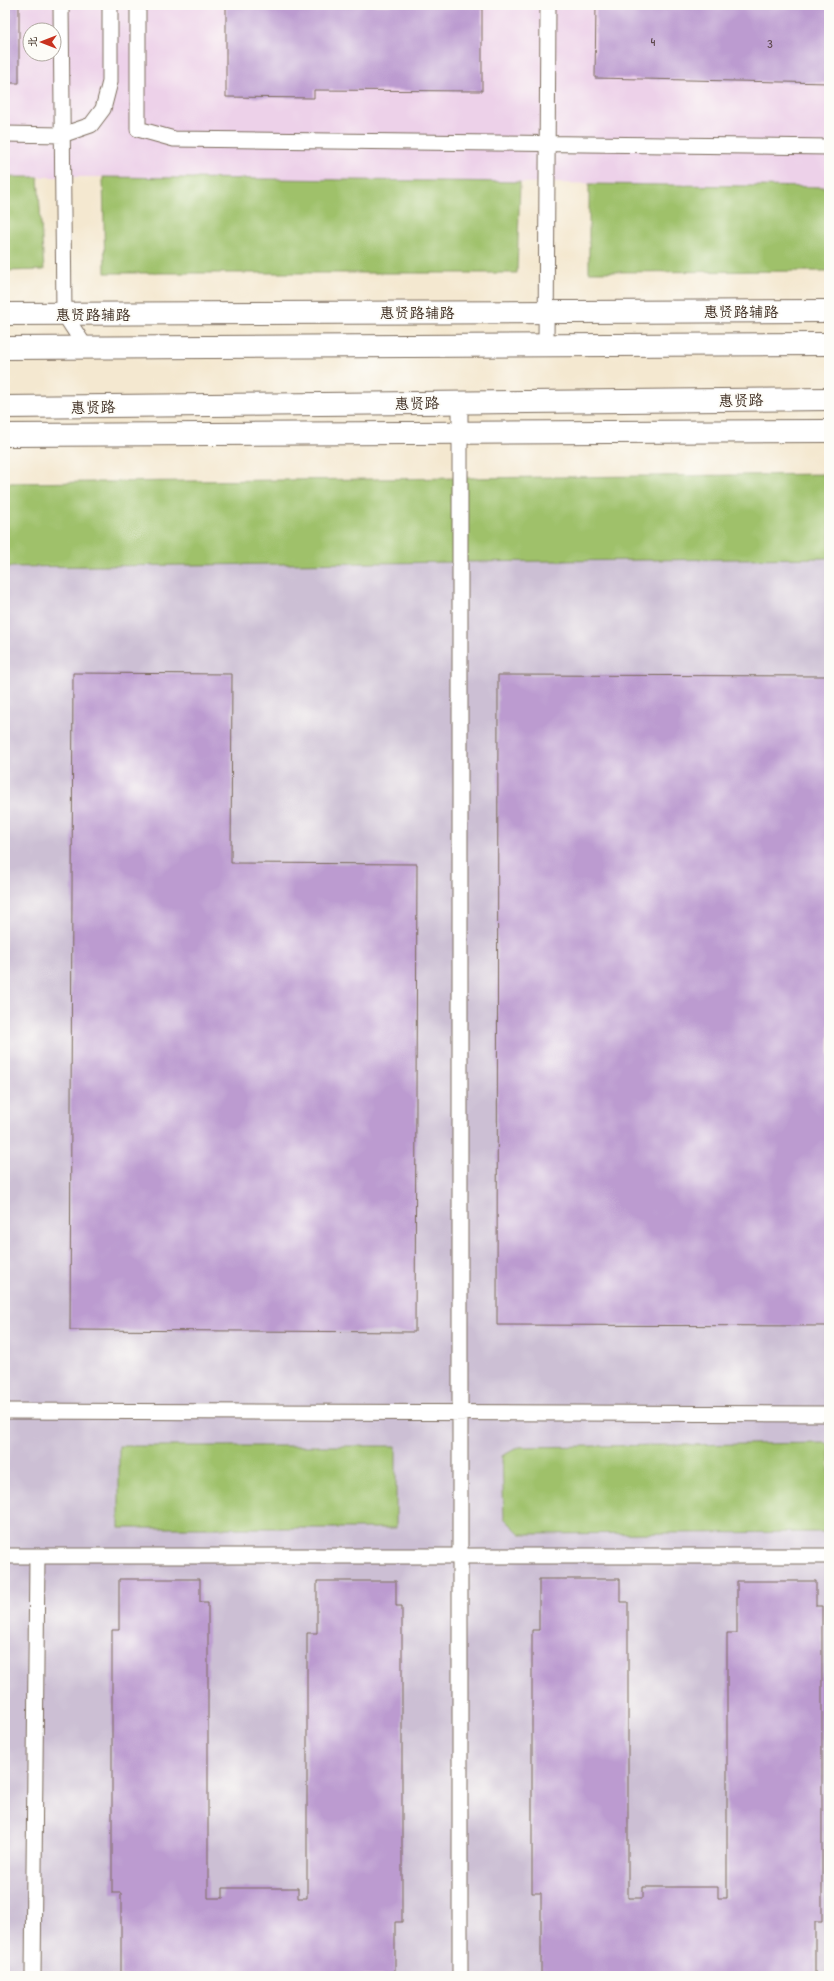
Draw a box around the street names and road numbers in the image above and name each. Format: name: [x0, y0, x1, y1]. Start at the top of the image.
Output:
street label: 惠贤路辅路: [703, 301, 779, 322]
street label: 惠贤路辅路: [379, 302, 455, 323]
street label: 惠贤路辅路: [55, 304, 131, 325]
street label: 惠贤路: [718, 389, 764, 411]
street label: 惠贤路: [394, 392, 440, 414]
street label: 惠贤路: [70, 396, 116, 418]

